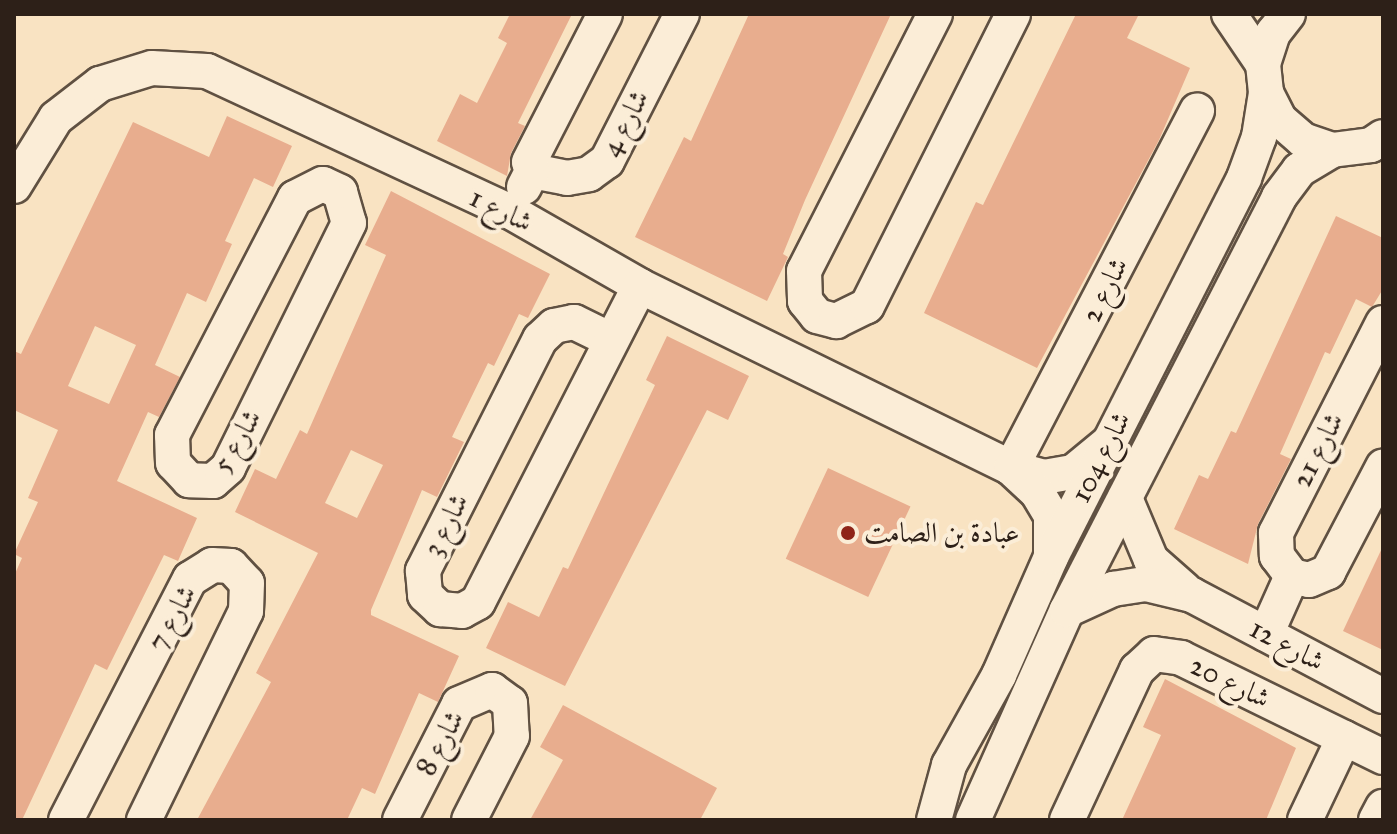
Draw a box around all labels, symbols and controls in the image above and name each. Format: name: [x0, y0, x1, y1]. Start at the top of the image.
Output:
street label: شارع 4: [594, 84, 656, 162]
street label: شارع 1: [464, 181, 538, 239]
street label: شارع 2: [1074, 252, 1136, 328]
street label: شارع 5: [205, 403, 269, 479]
street label: شارع 104: [1064, 406, 1138, 508]
street label: شارع 21: [1285, 407, 1351, 493]
street label: شارع 3: [416, 488, 476, 562]
place label: عبادة بن الصامت: [864, 516, 1020, 550]
marker: عبادة بن الصامت: [839, 524, 857, 542]
street label: شارع 7: [140, 579, 204, 657]
street label: شارع 12: [1244, 612, 1330, 678]
street label: شارع 20: [1185, 648, 1275, 716]
street label: شارع 8: [408, 704, 472, 782]

